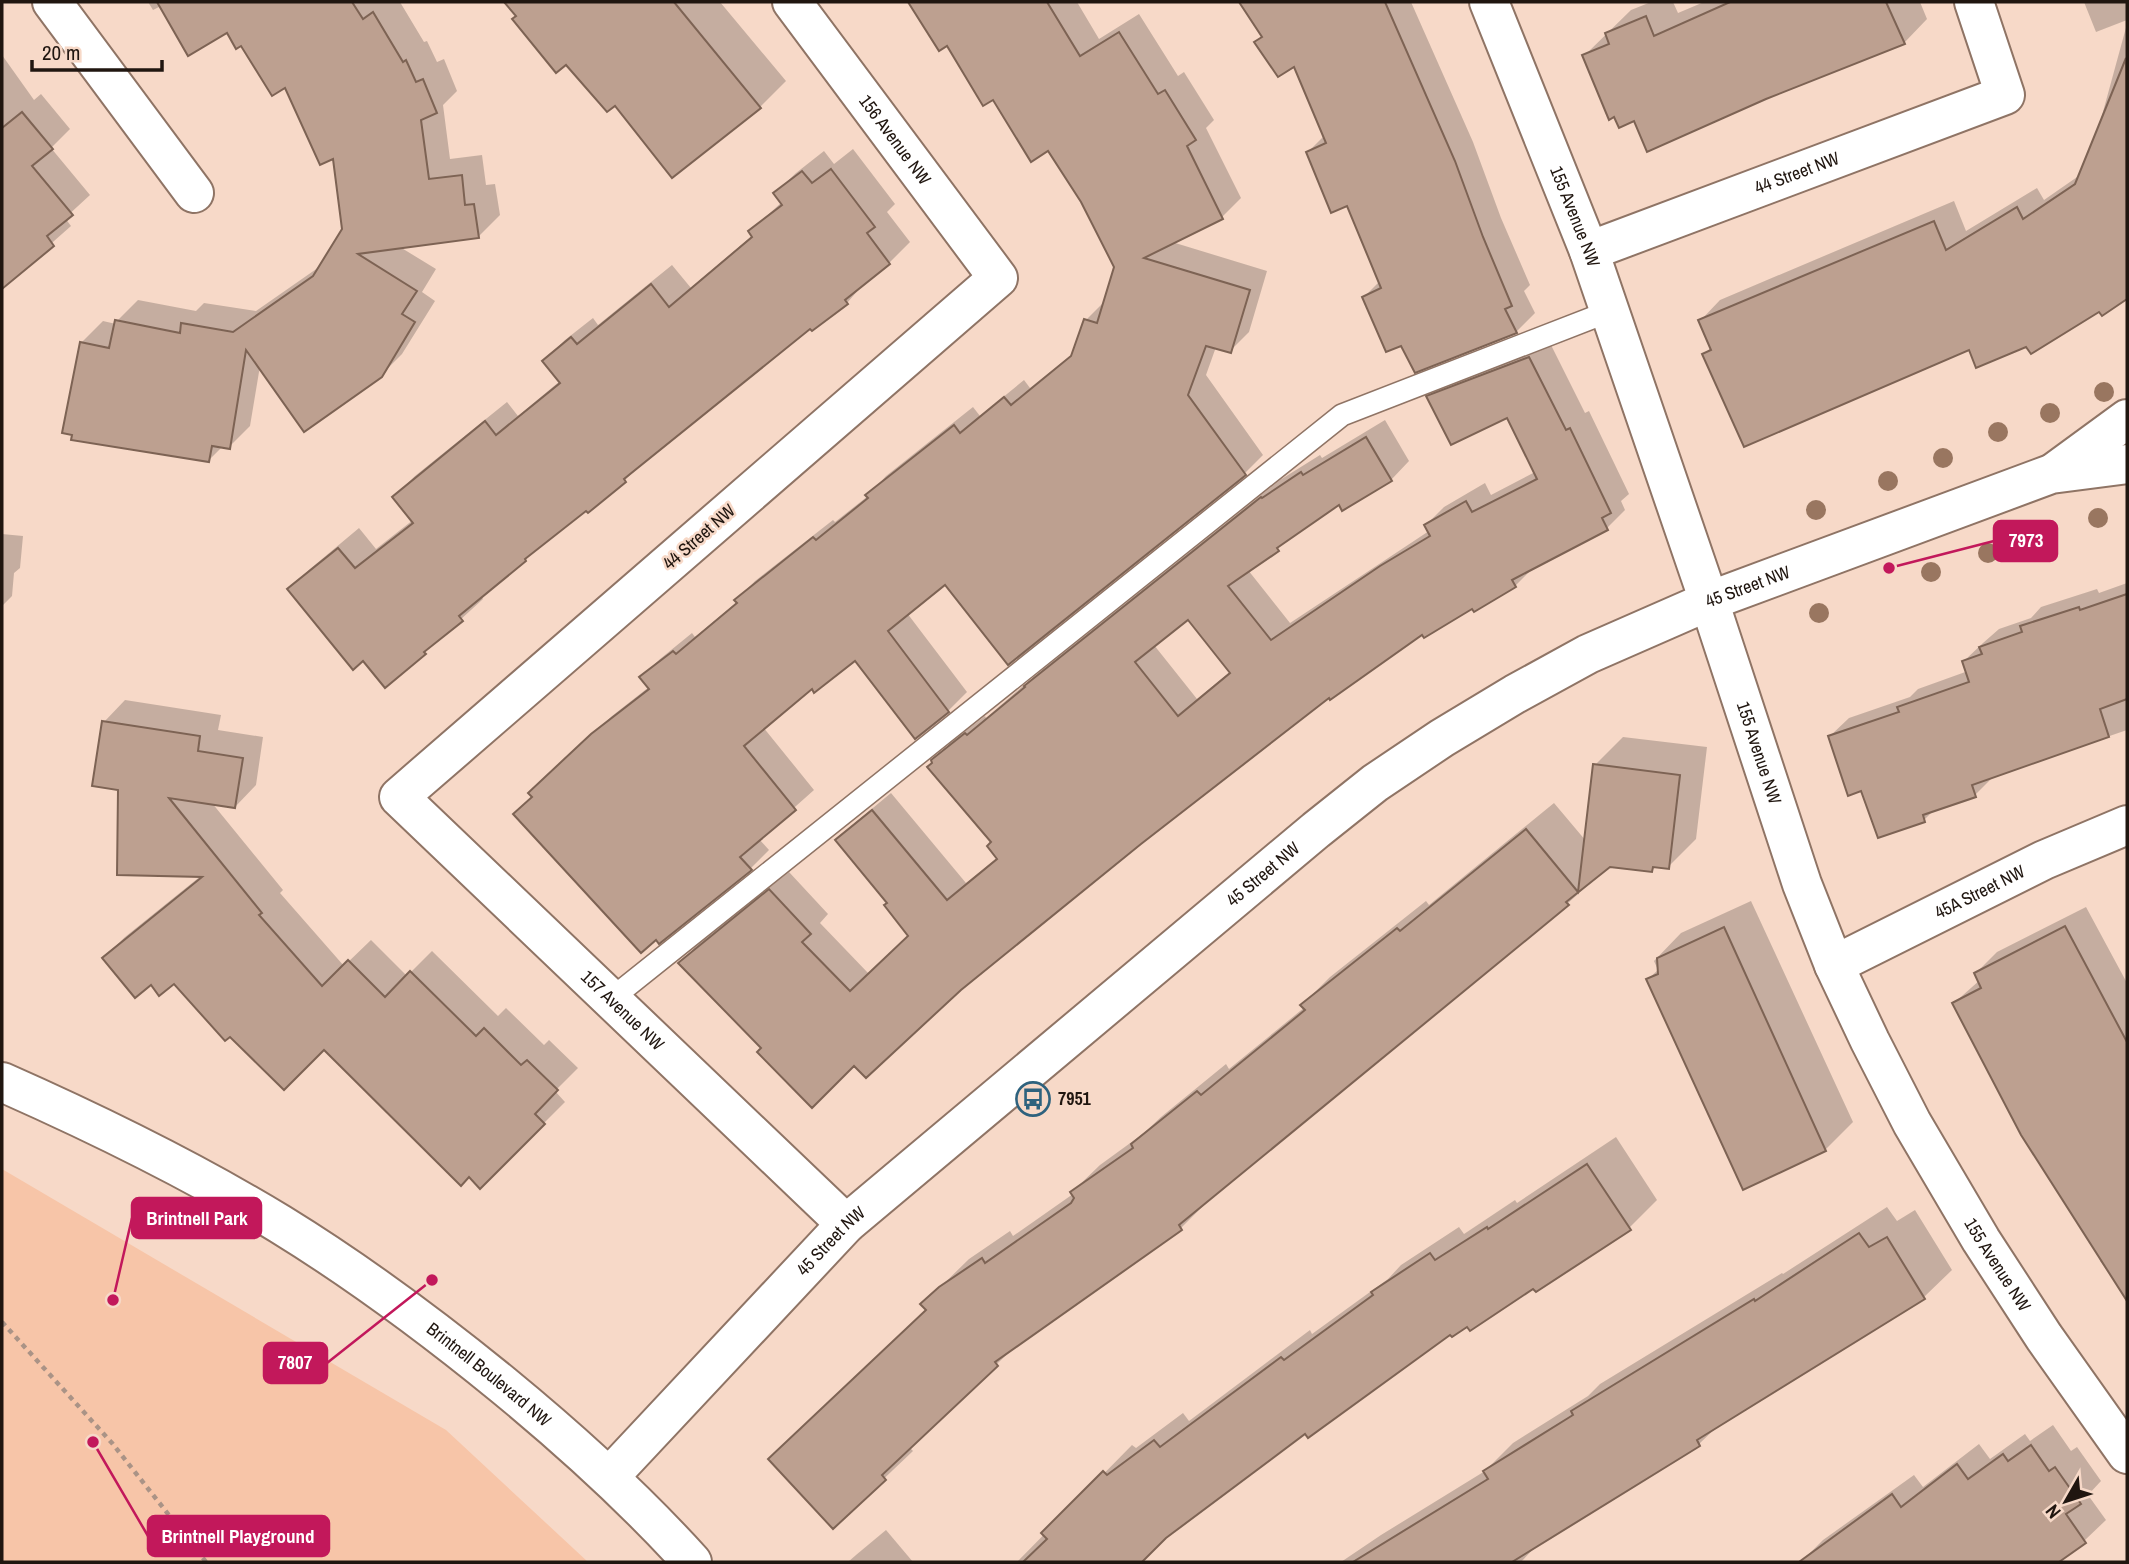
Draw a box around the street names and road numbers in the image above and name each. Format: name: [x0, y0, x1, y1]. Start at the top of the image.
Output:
street label: 156 Avenue NW: [853, 89, 937, 190]
street label: 44 Street NW: [1751, 145, 1843, 200]
street label: 155 Avenue NW: [1544, 162, 1606, 270]
street label: 44 Street NW: [657, 498, 740, 575]
street label: 45 Street NW: [1702, 559, 1794, 613]
street label: 155 Avenue NW: [1731, 698, 1788, 807]
street label: 45 Street NW: [1221, 836, 1305, 912]
street label: 45A Street NW: [1930, 859, 2029, 925]
street label: 157 Avenue NW: [576, 964, 670, 1056]
street label: 45 Street NW: [791, 1200, 870, 1281]
street label: 155 Avenue NW: [1959, 1213, 2037, 1316]
street label: Brintnell Boulevard NW: [422, 1316, 557, 1432]

